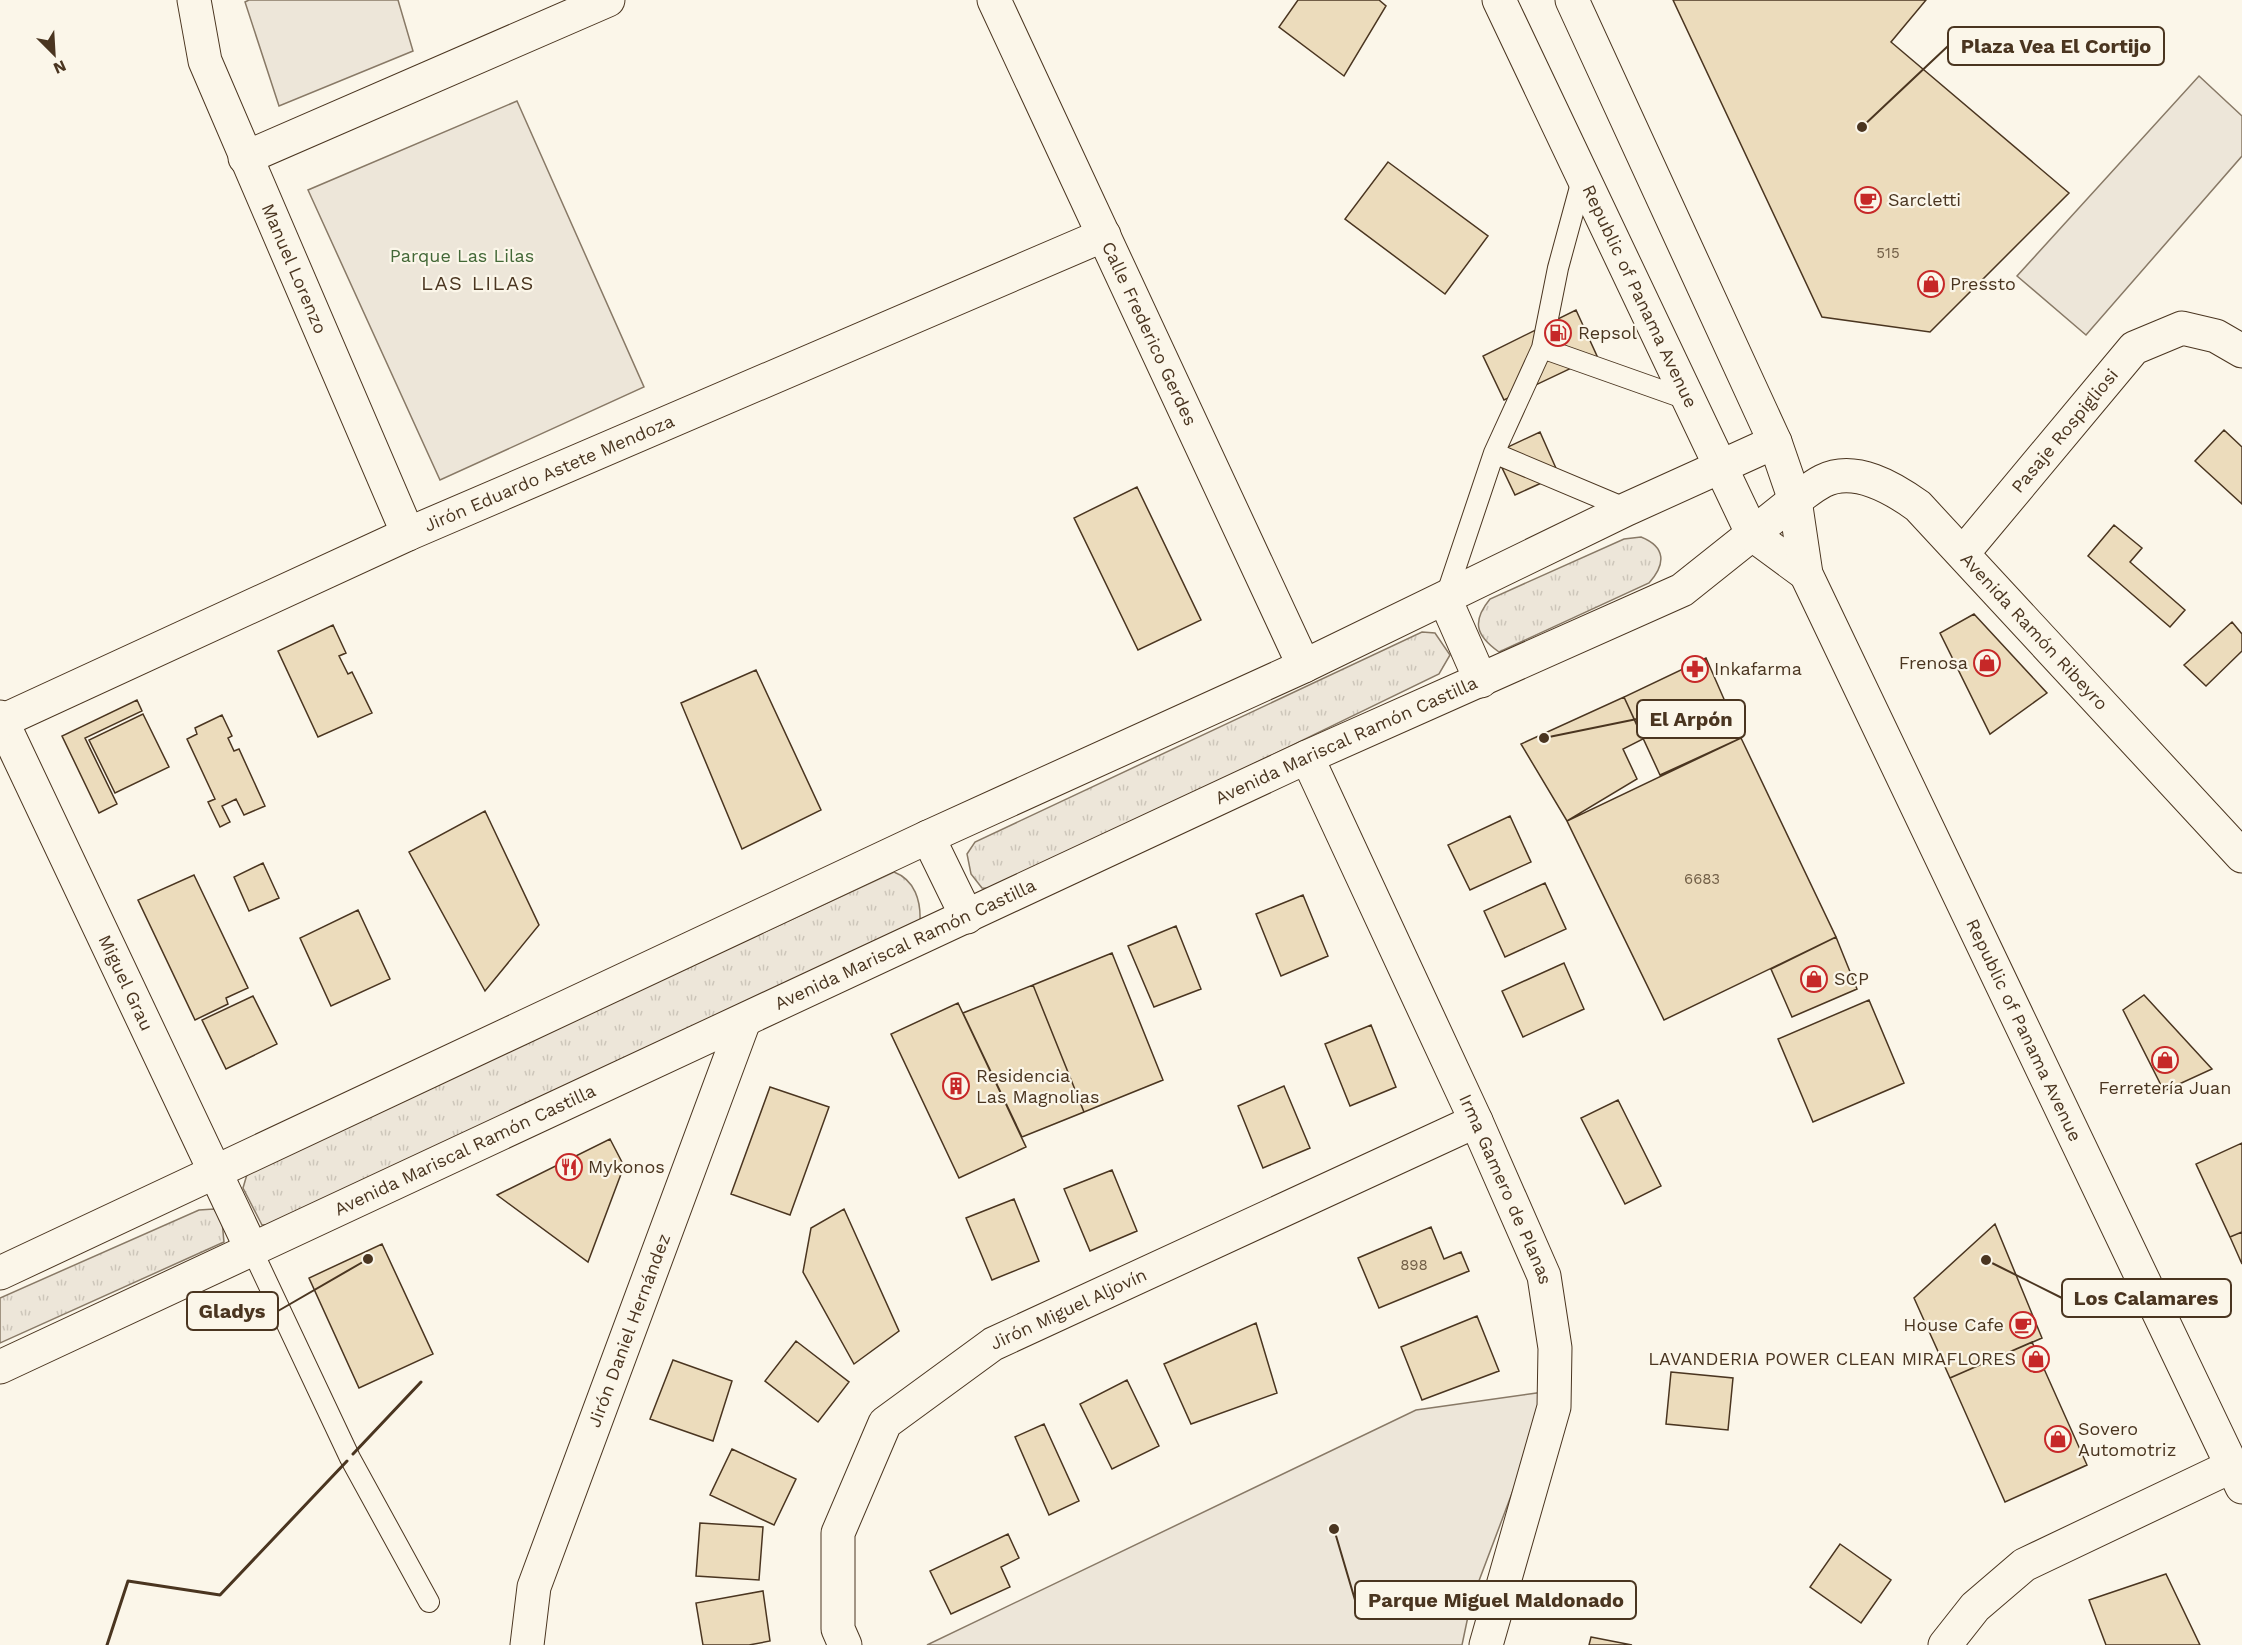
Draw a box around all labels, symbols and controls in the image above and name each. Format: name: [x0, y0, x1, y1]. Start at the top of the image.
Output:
north arrow: [24, 24, 84, 84]
callout: Plaza Vea El Cortijo: [1948, 27, 2164, 65]
text: Plaza Vea El Cortijo: [1961, 34, 2151, 58]
text: N: [51, 56, 69, 78]
street label: Republic of Panama Avenue: [1578, 181, 1702, 411]
cafe icon: Sarcletti: [1853, 185, 1883, 215]
place label: Sarcletti: [1888, 189, 1961, 210]
street label: Manuel Lorenzo: [257, 200, 332, 337]
street label: Calle Frederico Gerdes: [1098, 238, 1202, 429]
house number: 515: [1876, 244, 1900, 262]
park label: Parque Las Lilas: [390, 245, 534, 266]
shop icon: Pressto: [1916, 269, 1946, 299]
district label: LAS LILAS: [421, 271, 535, 295]
place label: Pressto: [1950, 273, 2016, 294]
fuel station icon: Repsol: [1543, 318, 1573, 348]
place label: Repsol: [1578, 322, 1638, 343]
street label: Pasaje Rospigliosi: [2007, 364, 2122, 497]
street label: Jirón Eduardo Astete Mendoza: [421, 410, 677, 536]
street label: Avenida Ramón Ribeyro: [1957, 548, 2112, 714]
shop icon: Frenosa: [1972, 648, 2002, 678]
place label: Frenosa: [1899, 652, 1968, 673]
pharmacy icon: Inkafarma: [1680, 654, 1710, 684]
place label: Inkafarma: [1714, 658, 1802, 679]
street label: Avenida Mariscal Ramón Castilla: [1212, 671, 1481, 808]
callout: El Arpón: [1637, 700, 1745, 738]
text: El Arpón: [1649, 707, 1733, 731]
house number: 6683: [1684, 870, 1720, 888]
street label: Avenida Mariscal Ramón Castilla: [771, 874, 1039, 1014]
street label: Republic of Panama Avenue: [1962, 915, 2086, 1145]
street label: Miguel Grau: [94, 931, 158, 1034]
shop icon: SCP: [1799, 964, 1829, 994]
place label: SCP: [1834, 968, 1869, 989]
shop icon: Ferretería Juan: [2150, 1045, 2180, 1075]
place label: Residencia Las Magnolias: [976, 1065, 1100, 1107]
building icon: Residencia Las Magnolias: [941, 1071, 971, 1101]
place label: Ferretería Juan: [2099, 1077, 2231, 1098]
street label: Avenida Mariscal Ramón Castilla: [331, 1080, 599, 1220]
street label: Irma Gamero de Planas: [1455, 1091, 1556, 1286]
restaurant icon: Mykonos: [554, 1152, 584, 1182]
place label: Mykonos: [588, 1156, 665, 1177]
street label: Jirón Daniel Hernández: [583, 1230, 674, 1430]
house number: 898: [1400, 1256, 1428, 1274]
street label: Jirón Miguel Aljovín: [987, 1264, 1150, 1354]
callout: Los Calamares: [2062, 1279, 2231, 1317]
text: Los Calamares: [2074, 1286, 2219, 1310]
callout: Gladys: [187, 1292, 278, 1330]
text: Gladys: [199, 1299, 266, 1323]
cafe icon: House Cafe: [2008, 1310, 2038, 1340]
place label: House Cafe: [1903, 1314, 2004, 1335]
shop icon: LAVANDERIA POWER CLEAN MIRAFLORES: [2021, 1344, 2051, 1374]
place label: LAVANDERIA POWER CLEAN MIRAFLORES: [1648, 1348, 2016, 1369]
place label: Sovero Automotriz: [2078, 1418, 2176, 1460]
shop icon: Sovero Automotriz: [2043, 1424, 2073, 1454]
callout: Parque Miguel Maldonado: [1355, 1581, 1636, 1619]
text: Parque Miguel Maldonado: [1368, 1588, 1624, 1612]

